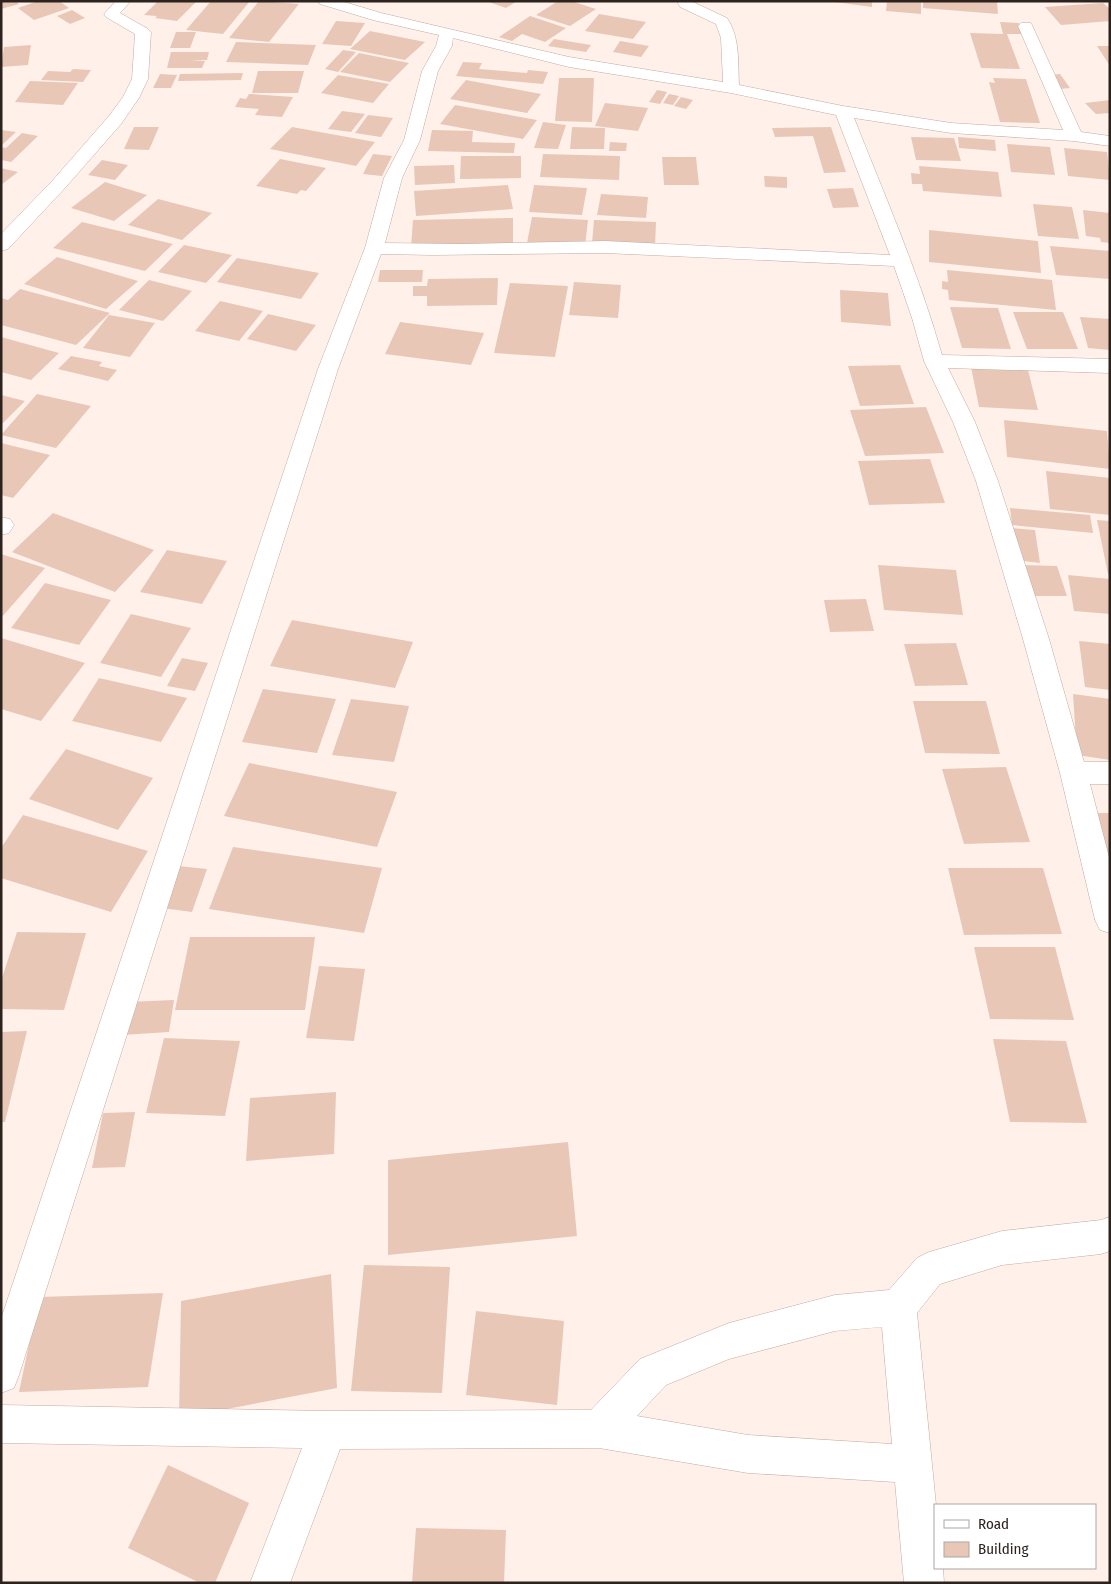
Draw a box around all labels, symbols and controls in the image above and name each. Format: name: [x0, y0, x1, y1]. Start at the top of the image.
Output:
legend: [934, 1504, 1096, 1569]
text: Road: [978, 1515, 1009, 1533]
text: Building: [978, 1540, 1029, 1558]

